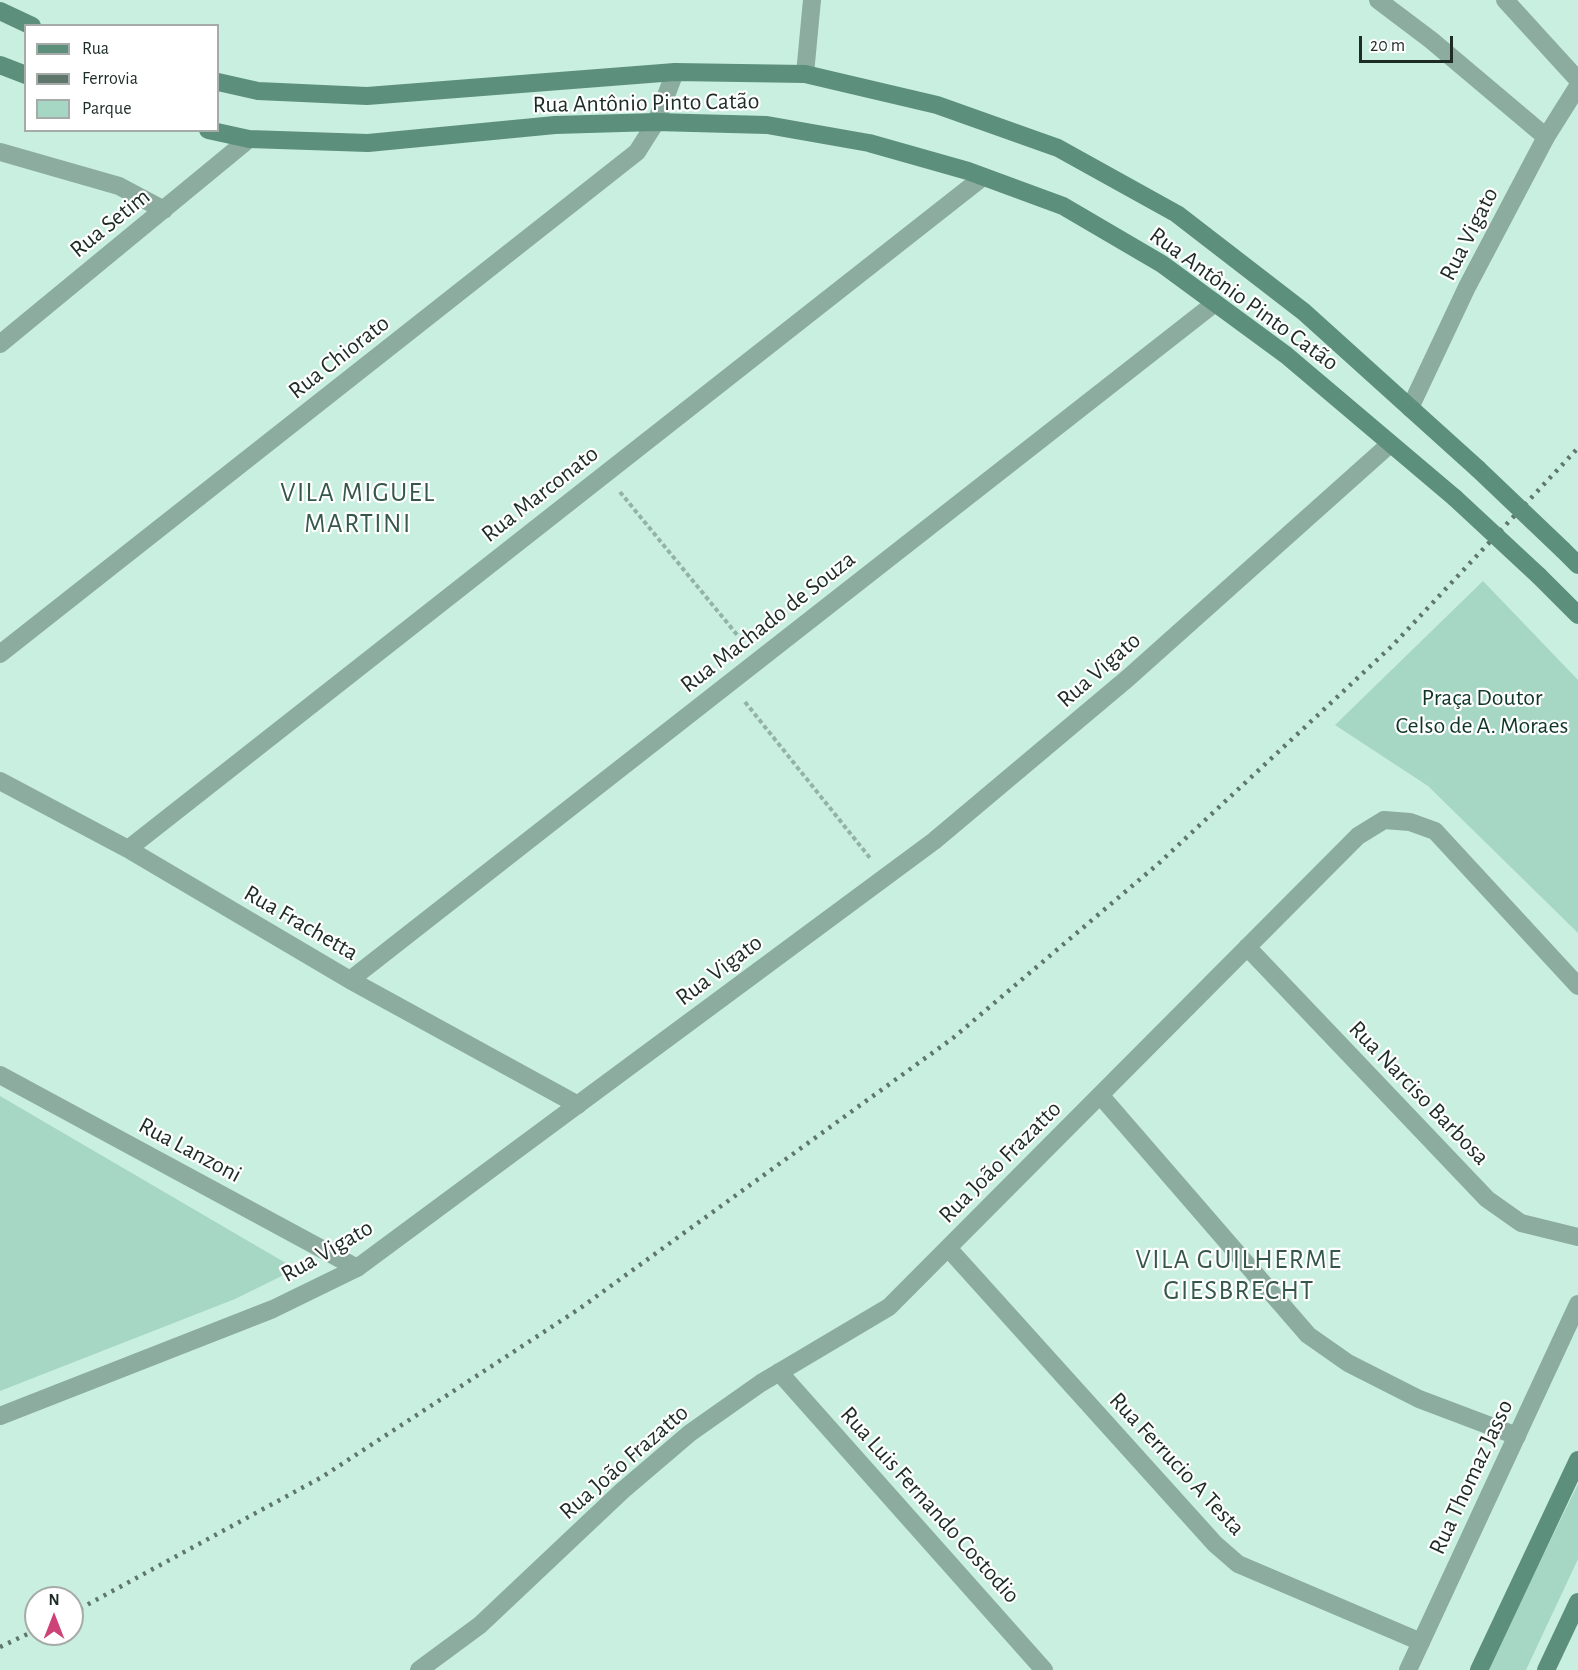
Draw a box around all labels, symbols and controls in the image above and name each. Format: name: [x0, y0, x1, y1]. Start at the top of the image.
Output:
legend: [24, 24, 219, 132]
scale bar: [1362, 24, 1456, 62]
text: 20 m: [1370, 37, 1405, 55]
text: Rua: [82, 40, 109, 58]
text: Ferrovia: [82, 70, 138, 88]
street label: Rua Antônio Pinto Catão: [532, 87, 760, 119]
text: Parque: [82, 100, 131, 118]
street label: Rua Setim: [64, 182, 156, 264]
street label: Rua Vigato: [1433, 182, 1505, 286]
street label: Rua Antônio Pinto Catão: [1144, 221, 1344, 377]
street label: Rua Chiorato: [283, 309, 395, 405]
street label: Rua Marconato: [476, 439, 604, 549]
district label: VILA MIGUEL MARTINI: [280, 477, 436, 540]
street label: Rua Machado de Souza: [675, 545, 861, 699]
street label: Rua Vigato: [1051, 626, 1147, 714]
park label: Praça Doutor Celso de A. Moraes: [1396, 684, 1568, 740]
street label: Rua Frachetta: [239, 879, 363, 967]
street label: Rua Vigato: [670, 928, 768, 1012]
street label: Rua Narciso Barbosa: [1343, 1015, 1495, 1171]
street label: Rua João Frazatto: [933, 1095, 1067, 1229]
street label: Rua Lanzoni: [134, 1111, 246, 1189]
street label: Rua Vigato: [276, 1213, 378, 1289]
district label: VILA GUILHERME GIESBRECHT: [1135, 1244, 1343, 1307]
street label: Rua Ferrucio A Testa: [1103, 1386, 1251, 1542]
street label: Rua Thomaz Jasso: [1423, 1395, 1519, 1559]
street label: Rua João Frazatto: [554, 1398, 694, 1526]
street label: Rua Luis Fernando Costodio: [834, 1401, 1026, 1609]
north arrow: [24, 1586, 84, 1646]
text: N: [48, 1592, 60, 1608]

